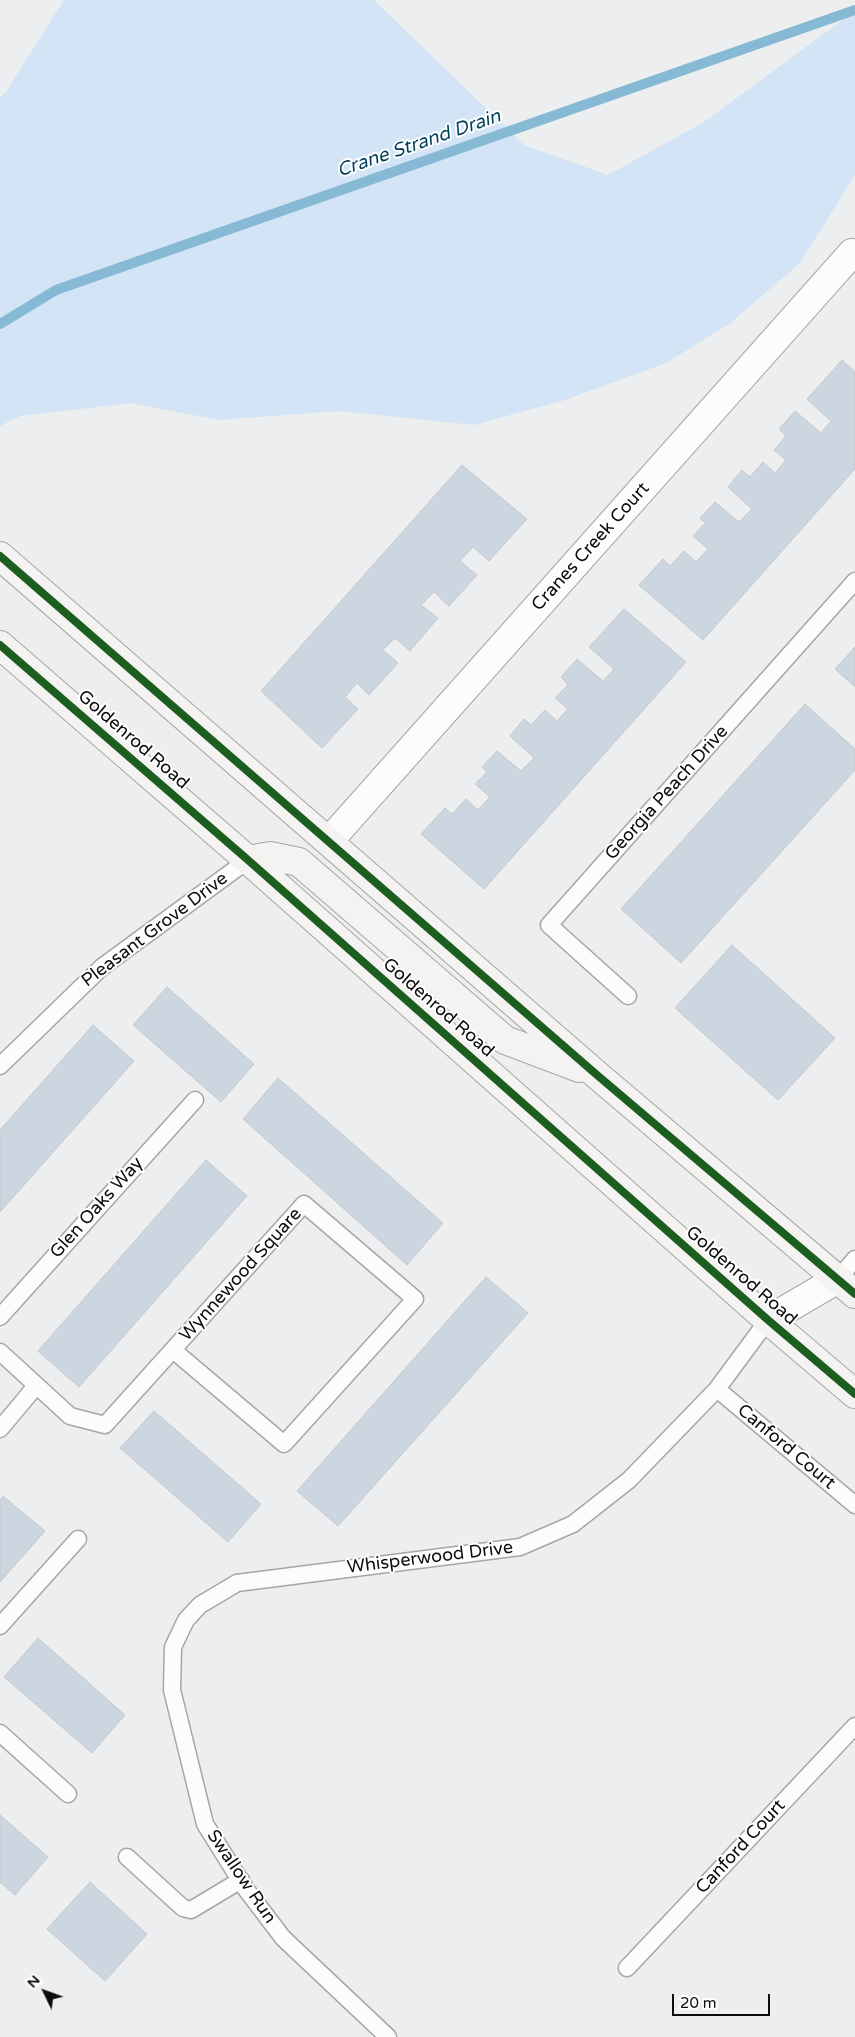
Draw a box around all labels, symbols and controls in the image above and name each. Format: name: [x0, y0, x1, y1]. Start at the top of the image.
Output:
water label: Crane Strand Drain: [334, 105, 504, 183]
street label: Cranes Creek Court: [528, 478, 654, 616]
street label: Goldenrod Road: [73, 686, 193, 794]
street label: Georgia Peach Drive: [601, 721, 733, 865]
street label: Pleasant Grove Drive: [78, 868, 232, 992]
street label: Goldenrod Road: [378, 954, 498, 1062]
street label: Glen Oaks Way: [46, 1153, 148, 1263]
street label: Wynnewood Square: [175, 1204, 307, 1346]
street label: Goldenrod Road: [681, 1222, 801, 1330]
street label: Canford Court: [733, 1400, 839, 1494]
street label: Whisperwood Drive: [346, 1537, 514, 1579]
street label: Canford Court: [692, 1795, 790, 1899]
street label: Swallow Run: [202, 1826, 280, 1928]
north arrow: [20, 1967, 70, 2017]
text: N: [23, 1972, 44, 1991]
scale bar: [675, 1984, 772, 2016]
text: 20 m: [680, 1994, 717, 2012]

